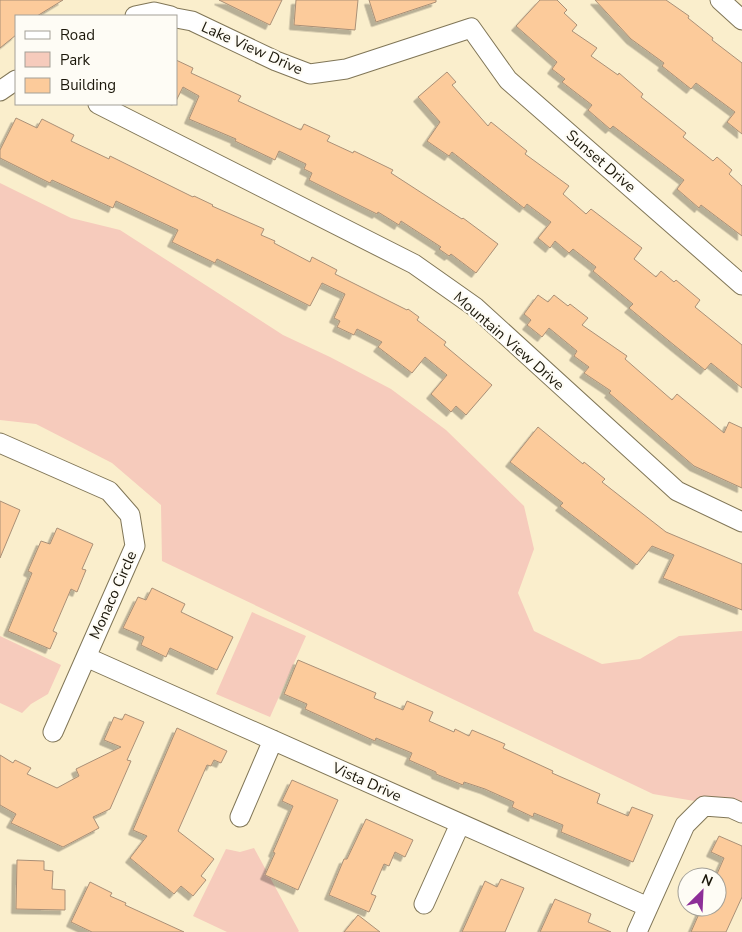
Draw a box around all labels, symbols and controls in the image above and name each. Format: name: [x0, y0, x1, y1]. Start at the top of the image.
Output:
legend: [15, 15, 178, 105]
street label: Lake View Drive: [198, 17, 306, 79]
text: Road: [60, 25, 95, 45]
text: Park: [60, 50, 90, 70]
text: Building: [60, 75, 116, 95]
street label: Sunset Drive: [562, 125, 640, 197]
street label: Mountain View Drive: [449, 287, 569, 395]
street label: Monaco Circle: [85, 548, 141, 642]
street label: Vista Drive: [328, 757, 405, 806]
north arrow: [677, 867, 727, 917]
text: N: [698, 870, 716, 891]

